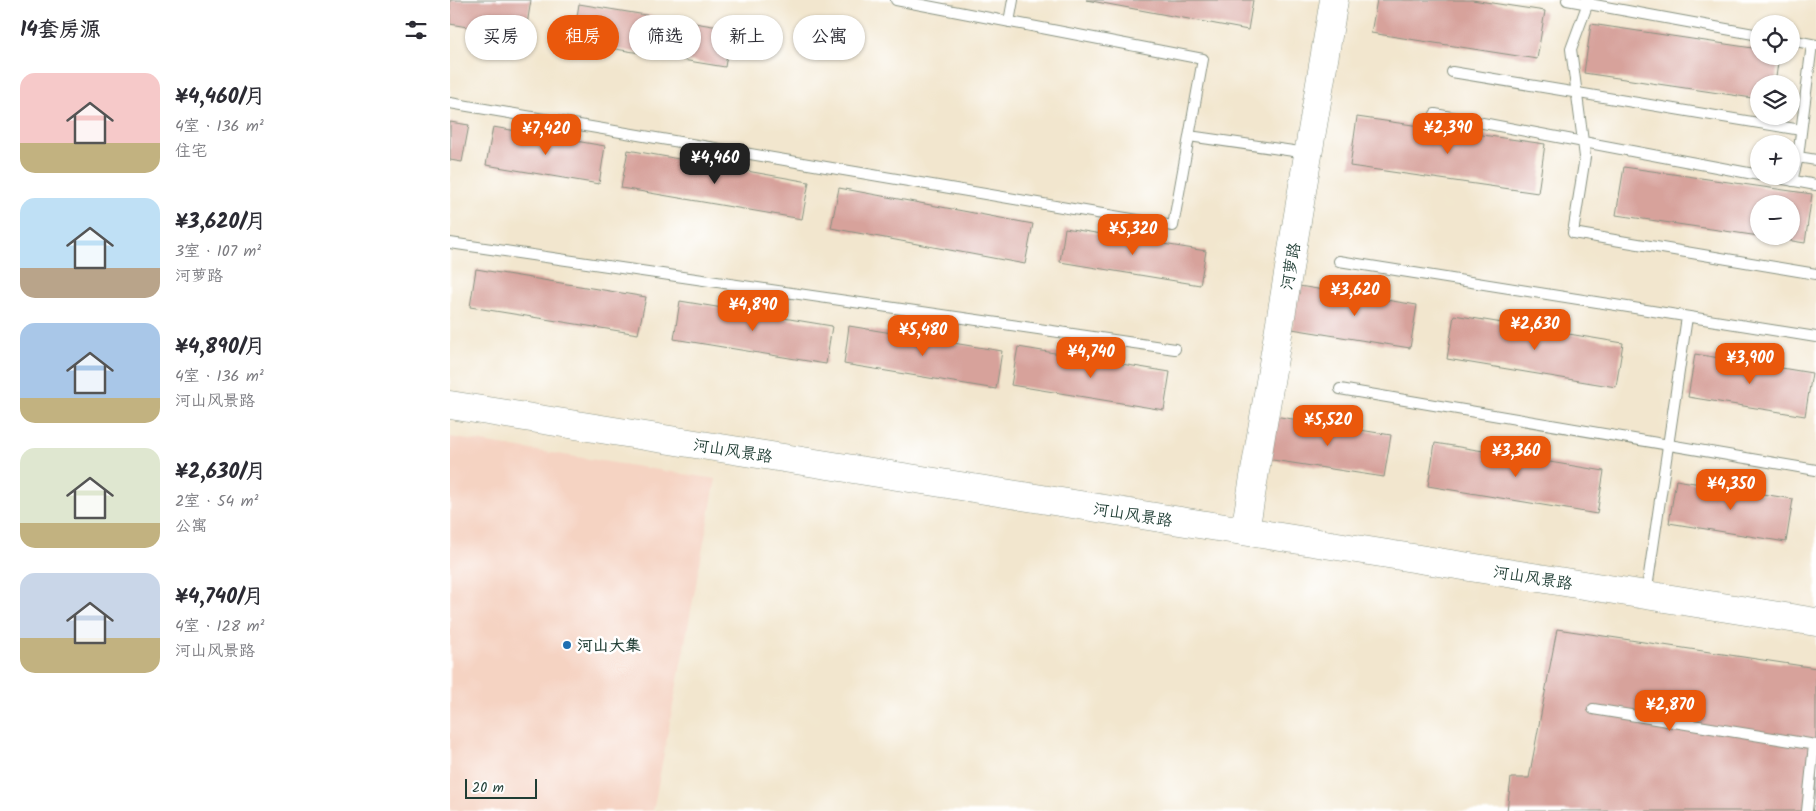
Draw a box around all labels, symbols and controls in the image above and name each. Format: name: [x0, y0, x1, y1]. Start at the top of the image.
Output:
text: 14套房源: [20, 14, 101, 47]
chip: 买房: [465, 15, 537, 60]
chip: 租房: [547, 15, 619, 60]
chip: 筛选: [629, 15, 701, 60]
chip: 新上: [711, 15, 783, 60]
chip: 公寓: [793, 15, 865, 60]
map controls: [1750, 15, 1800, 245]
button: locate: [1750, 15, 1800, 65]
icon: filters: [402, 16, 430, 44]
button: layers: [1750, 75, 1800, 125]
text: ¥4,460/月: [175, 81, 265, 114]
icon: home: [60, 93, 120, 153]
pin: ¥2,390: [1407, 112, 1489, 155]
text: 4室 · 136 m²: [175, 114, 264, 139]
pin: ¥7,420: [505, 114, 587, 156]
text: ¥2,390: [1424, 116, 1472, 141]
text: ¥7,420: [522, 117, 570, 142]
button: +: [1750, 135, 1800, 185]
text: 住宅: [175, 139, 207, 164]
pin: ¥4,460: [674, 142, 756, 185]
text: ¥4,460: [691, 146, 739, 171]
button: −: [1750, 195, 1800, 245]
text: ¥3,620/月: [175, 206, 266, 239]
pin: ¥5,320: [1092, 214, 1174, 256]
text: ¥5,320: [1109, 217, 1157, 242]
icon: home: [60, 218, 120, 278]
text: 3室 · 107 m²: [175, 239, 261, 264]
street label: 河萝路: [1275, 240, 1308, 292]
text: 河萝路: [175, 264, 223, 289]
pin: ¥3,620: [1314, 274, 1396, 317]
text: ¥3,620: [1331, 278, 1380, 303]
pin: ¥4,890: [712, 290, 794, 332]
text: ¥4,890: [729, 293, 777, 318]
pin: ¥2,630: [1494, 308, 1576, 351]
text: ¥2,630: [1511, 312, 1560, 337]
pin: ¥5,480: [882, 314, 964, 357]
text: ¥5,480: [899, 318, 947, 343]
text: ¥4,890/月: [175, 331, 266, 364]
pin: ¥4,740: [1050, 336, 1132, 379]
text: ¥4,740: [1067, 340, 1115, 365]
pin: ¥3,900: [1709, 342, 1791, 385]
icon: home: [60, 343, 120, 403]
text: ¥3,900: [1726, 346, 1774, 371]
text: 4室 · 136 m²: [175, 364, 264, 389]
text: 河山风景路: [175, 389, 255, 414]
pin: ¥5,520: [1287, 404, 1369, 447]
text: ¥5,520: [1304, 408, 1352, 433]
street label: 河山风景路: [691, 433, 774, 470]
pin: ¥3,360: [1475, 436, 1557, 478]
text: ¥3,360: [1492, 439, 1540, 464]
text: ¥2,630/月: [175, 456, 266, 489]
icon: home: [60, 468, 120, 528]
pin: ¥4,350: [1690, 468, 1772, 511]
text: ¥4,350: [1707, 472, 1755, 497]
text: 2室 · 54 m²: [175, 489, 258, 514]
street label: 河山风景路: [1091, 497, 1174, 534]
text: 公寓: [175, 514, 207, 539]
street label: 河山风景路: [1491, 560, 1574, 597]
text: ¥4,740/月: [175, 581, 264, 614]
icon: home: [60, 593, 120, 653]
text: 4室 · 128 m²: [175, 614, 264, 639]
place label: 河山大集: [577, 634, 641, 659]
text: 河山风景路: [175, 639, 255, 664]
marker: 河山大集: [561, 639, 573, 651]
pin: ¥2,870: [1629, 690, 1711, 732]
text: ¥2,870: [1646, 693, 1694, 718]
scale bar: [465, 776, 538, 799]
text: 20 m: [472, 777, 504, 799]

